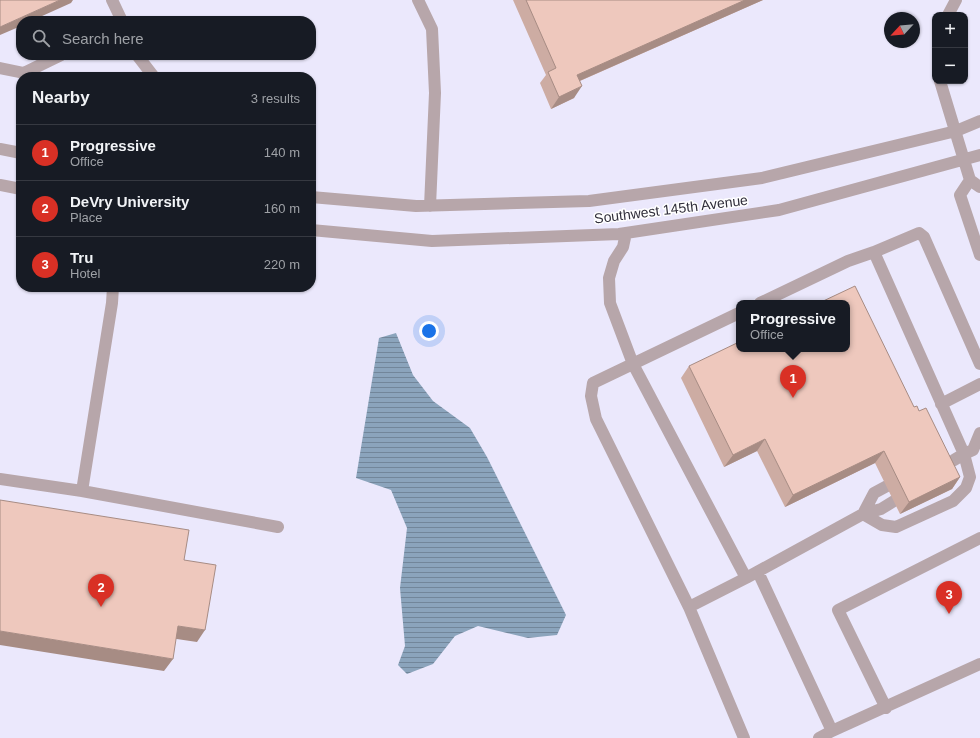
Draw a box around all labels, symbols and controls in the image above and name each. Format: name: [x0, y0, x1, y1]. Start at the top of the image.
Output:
north arrow: [884, 12, 920, 48]
map controls: [932, 12, 968, 84]
button: +: [932, 12, 968, 48]
search box: [16, 16, 316, 60]
icon: search: [30, 27, 52, 49]
text: Search here: [62, 30, 144, 47]
button: −: [932, 48, 968, 84]
text: Nearby: [32, 88, 90, 107]
text: 3 results: [251, 91, 300, 106]
text: Progressive: [70, 137, 156, 154]
text: 1: [41, 145, 49, 160]
text: 140 m: [264, 145, 300, 160]
text: Office: [70, 154, 104, 169]
street label: Southwest 145th Avenue: [593, 192, 749, 226]
text: DeVry University: [70, 193, 189, 210]
text: 2: [41, 201, 49, 216]
text: 160 m: [264, 201, 300, 216]
text: Place: [70, 210, 103, 225]
text: Tru: [70, 249, 93, 266]
text: 3: [41, 257, 49, 272]
text: 220 m: [264, 257, 300, 272]
text: Hotel: [70, 266, 100, 281]
popup: [736, 300, 850, 352]
text: Progressive: [750, 310, 836, 327]
your location: [419, 321, 439, 341]
text: Office: [750, 327, 784, 342]
pin: 1: [780, 365, 806, 398]
pin: 2: [88, 574, 114, 607]
pin: 3: [936, 581, 962, 614]

